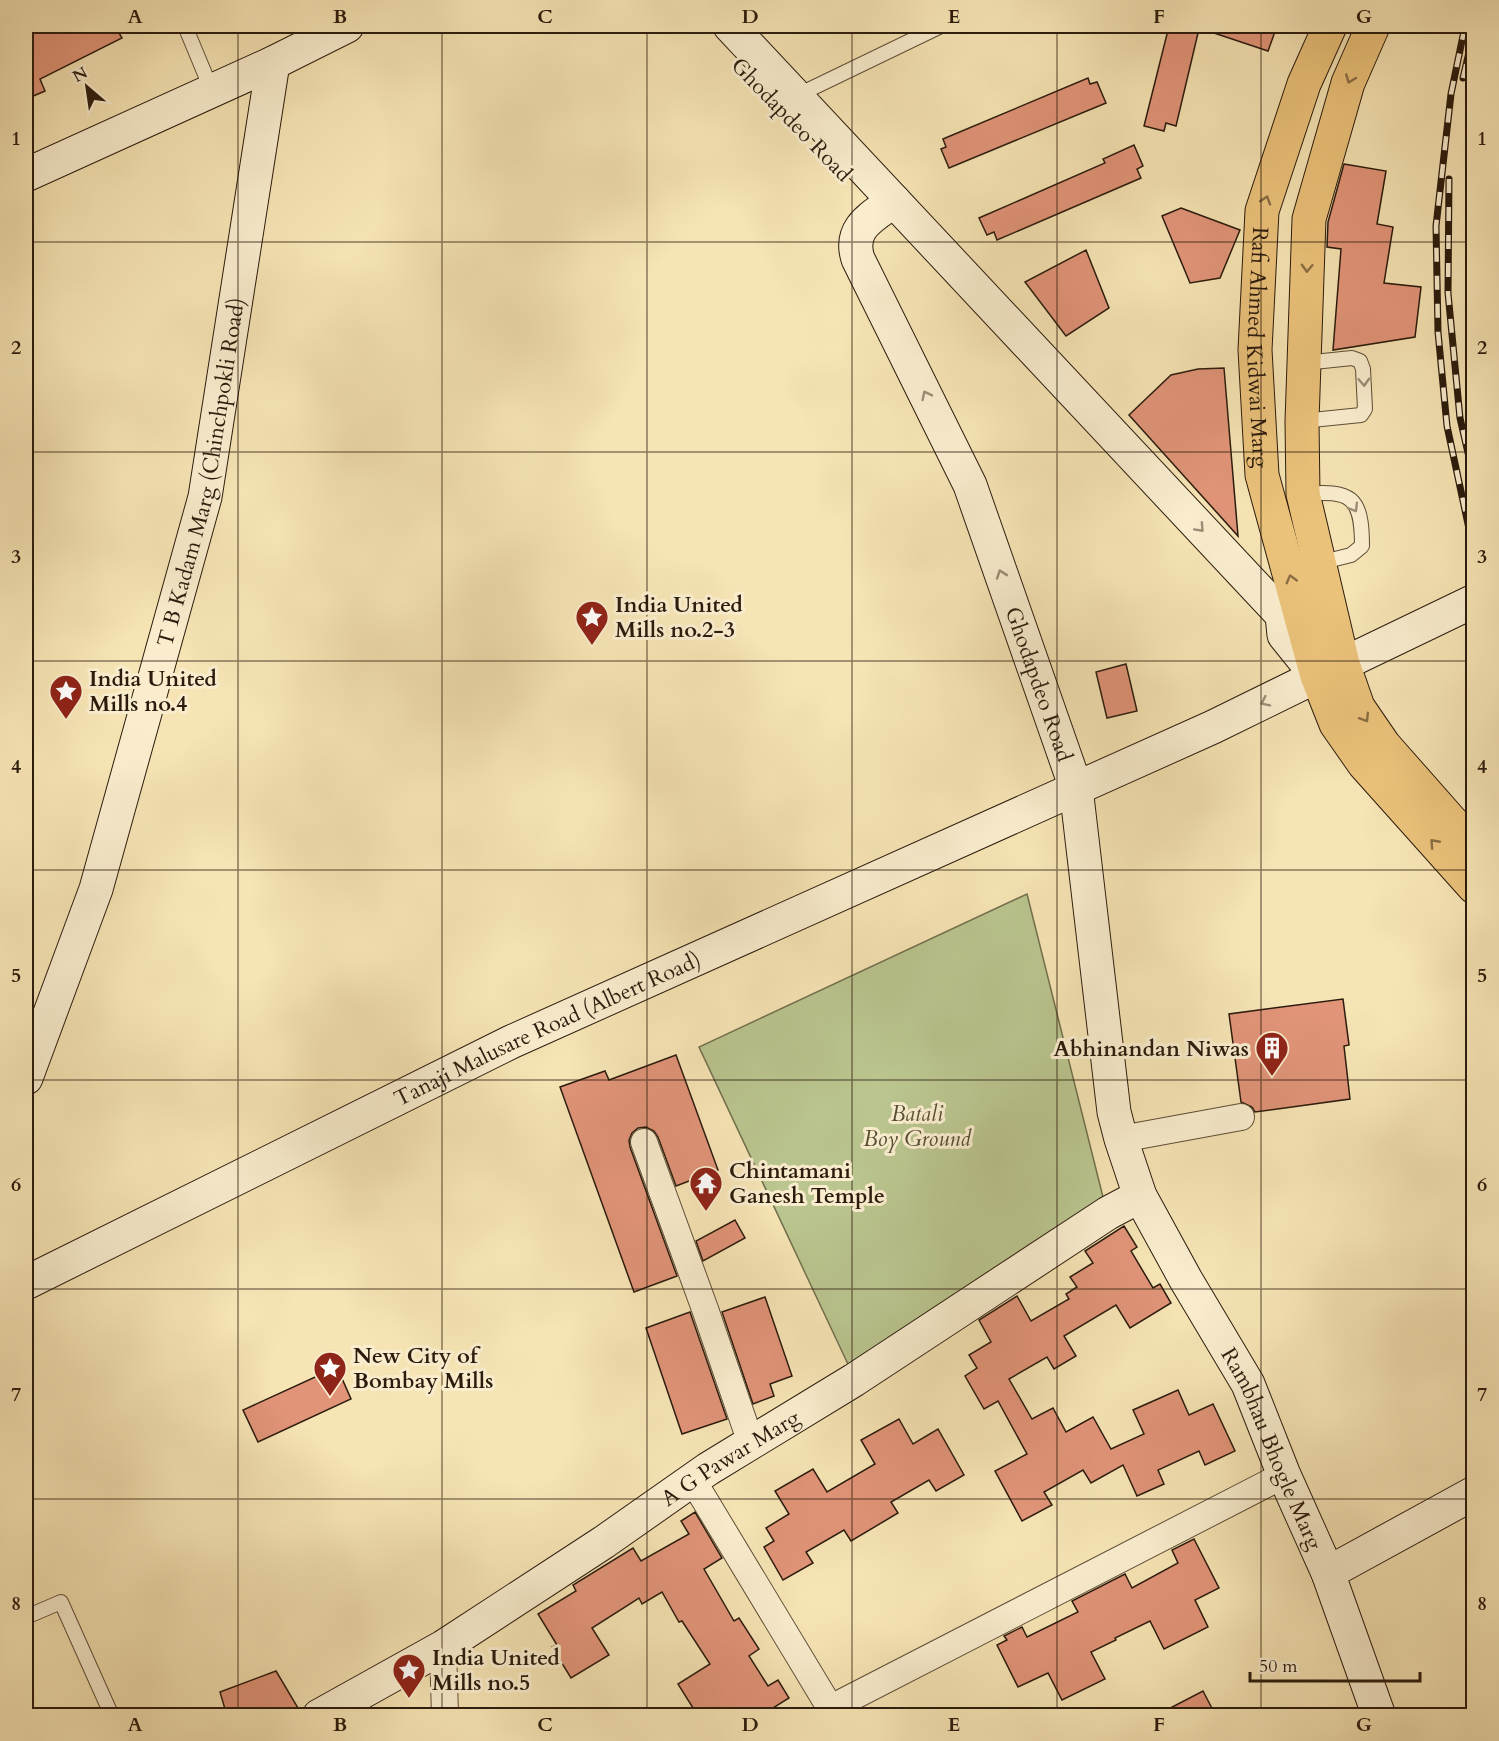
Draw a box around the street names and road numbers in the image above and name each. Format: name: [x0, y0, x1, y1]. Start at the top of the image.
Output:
street label: Ghodapdeo Road: [724, 51, 859, 189]
street label: Rafi Ahmed Kidwai Marg: [1239, 226, 1276, 469]
street label: T B Kadam Marg (Chinchpokli Road): [150, 296, 252, 650]
street label: Ghodapdeo Road: [998, 603, 1080, 766]
street label: Tanaji Malusare Road (Albert Road): [389, 945, 706, 1114]
street label: Rambhau Bhogle Marg: [1214, 1342, 1330, 1555]
street label: A G Pawar Marg: [655, 1402, 806, 1514]

